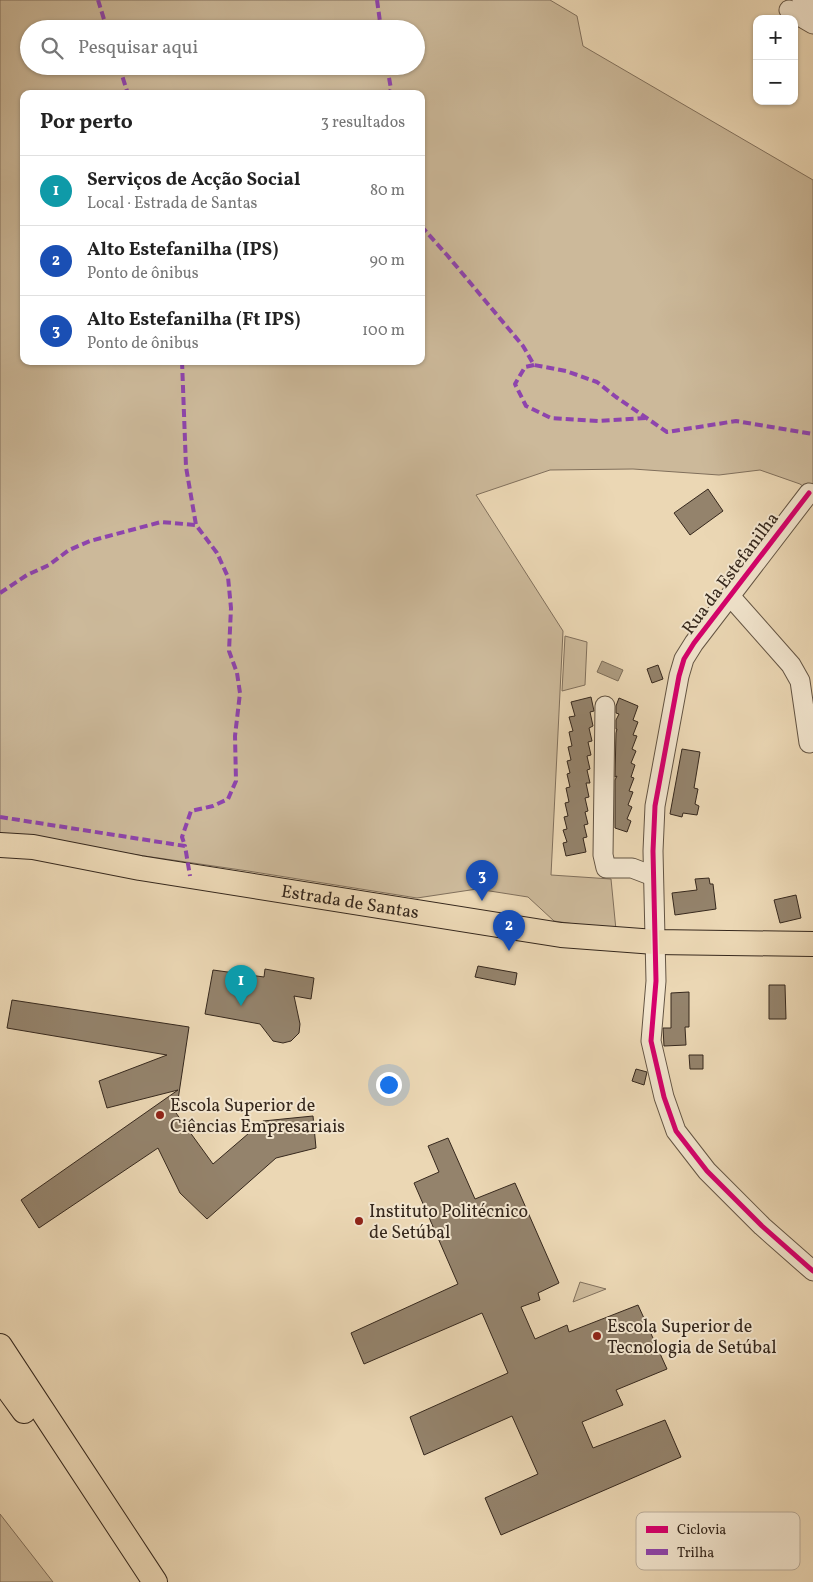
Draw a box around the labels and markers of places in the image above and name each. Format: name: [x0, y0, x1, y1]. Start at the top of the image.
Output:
pin: 3: [466, 860, 498, 901]
pin: 2: [493, 910, 525, 951]
pin: 1: [225, 965, 257, 1006]
place label: Escola Superior de Ciências Empresariais: [170, 1094, 345, 1140]
marker: Escola Superior de Ciências Empresariais: [154, 1109, 166, 1121]
place label: Instituto Politécnico de Setúbal: [369, 1200, 528, 1246]
marker: Instituto Politécnico de Setúbal: [353, 1215, 365, 1227]
place label: Escola Superior de Tecnologia de Setúbal: [607, 1315, 777, 1361]
marker: Escola Superior de Tecnologia de Setúbal: [591, 1330, 603, 1342]

